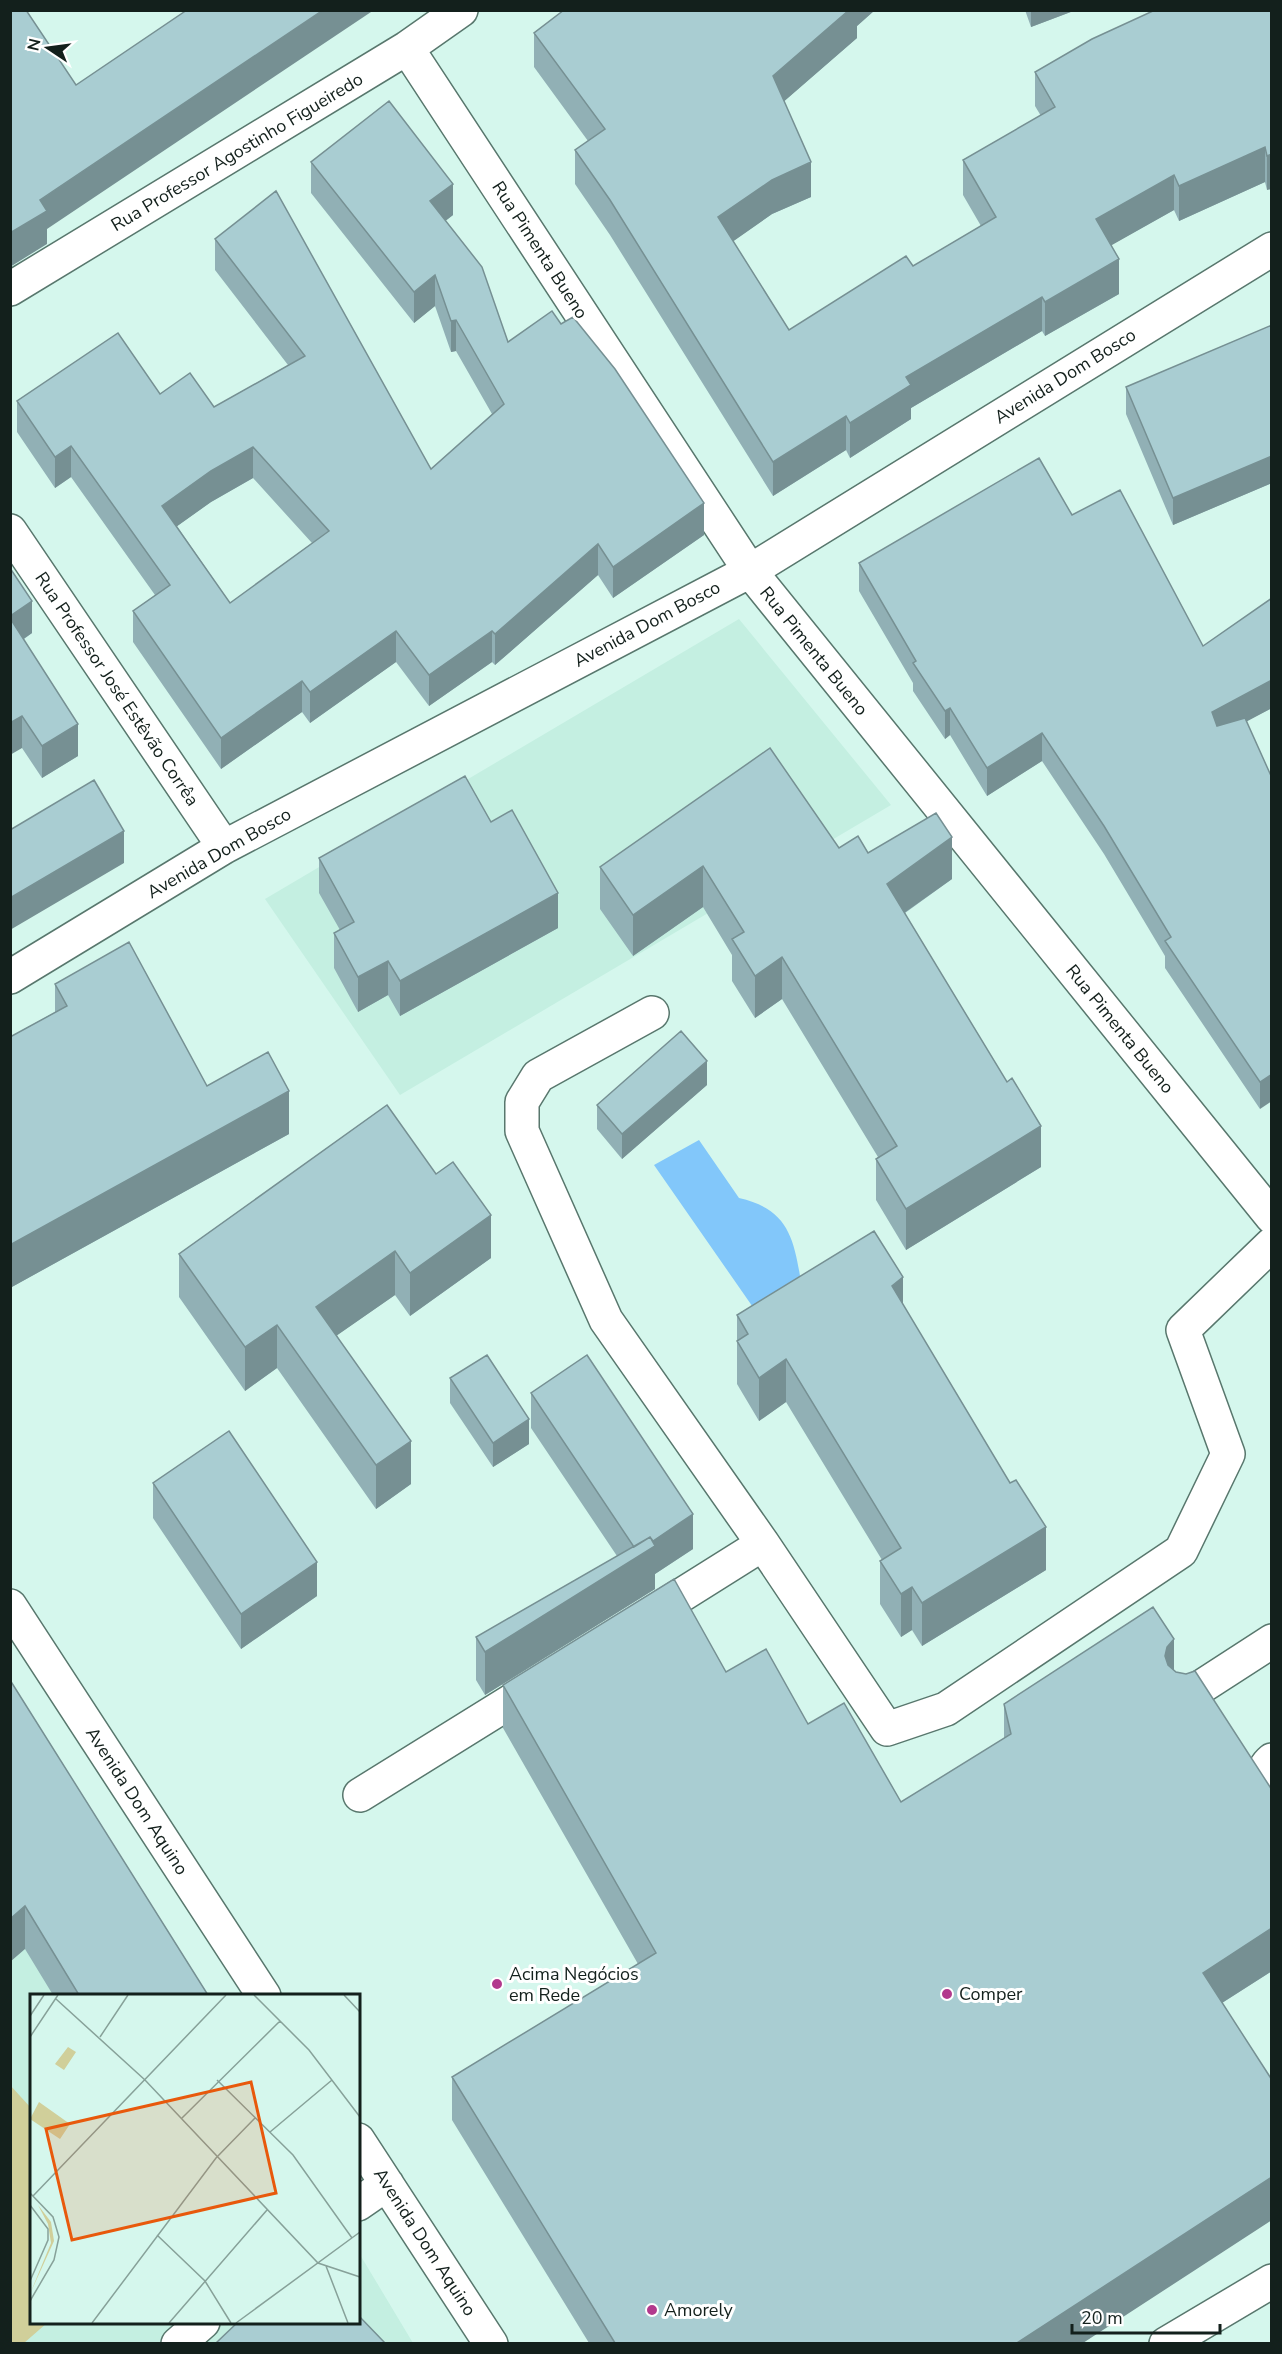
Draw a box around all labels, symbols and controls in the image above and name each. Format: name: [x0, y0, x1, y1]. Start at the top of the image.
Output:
north arrow: [18, 18, 78, 78]
text: N: [22, 37, 46, 53]
street label: Rua Professor Agostinho Figueiredo: [107, 67, 367, 237]
street label: Rua Pimenta Bueno: [486, 177, 594, 323]
street label: Avenida Dom Bosco: [990, 323, 1140, 429]
street label: Rua Professor José Estêvão Corrêa: [29, 567, 205, 811]
street label: Avenida Dom Bosco: [569, 575, 725, 673]
street label: Rua Pimenta Bueno: [754, 581, 874, 721]
street label: Avenida Dom Bosco: [142, 802, 296, 904]
street label: Rua Pimenta Bueno: [1060, 959, 1180, 1099]
street label: Avenida Dom Aquino: [80, 1722, 194, 1880]
place label: Acima Negócios em Rede: [509, 1962, 639, 2007]
marker: Acima Negócios em Rede: [490, 1977, 504, 1991]
place label: Comper: [959, 1982, 1023, 2006]
marker: Comper: [940, 1987, 954, 2001]
inset map: [30, 1994, 360, 2324]
street label: Avenida Dom Aquino: [368, 2163, 482, 2321]
scale bar: [1072, 2297, 1220, 2335]
place label: Amorely: [664, 2298, 734, 2322]
marker: Amorely: [645, 2303, 659, 2317]
text: 20 m: [1081, 2306, 1123, 2330]

